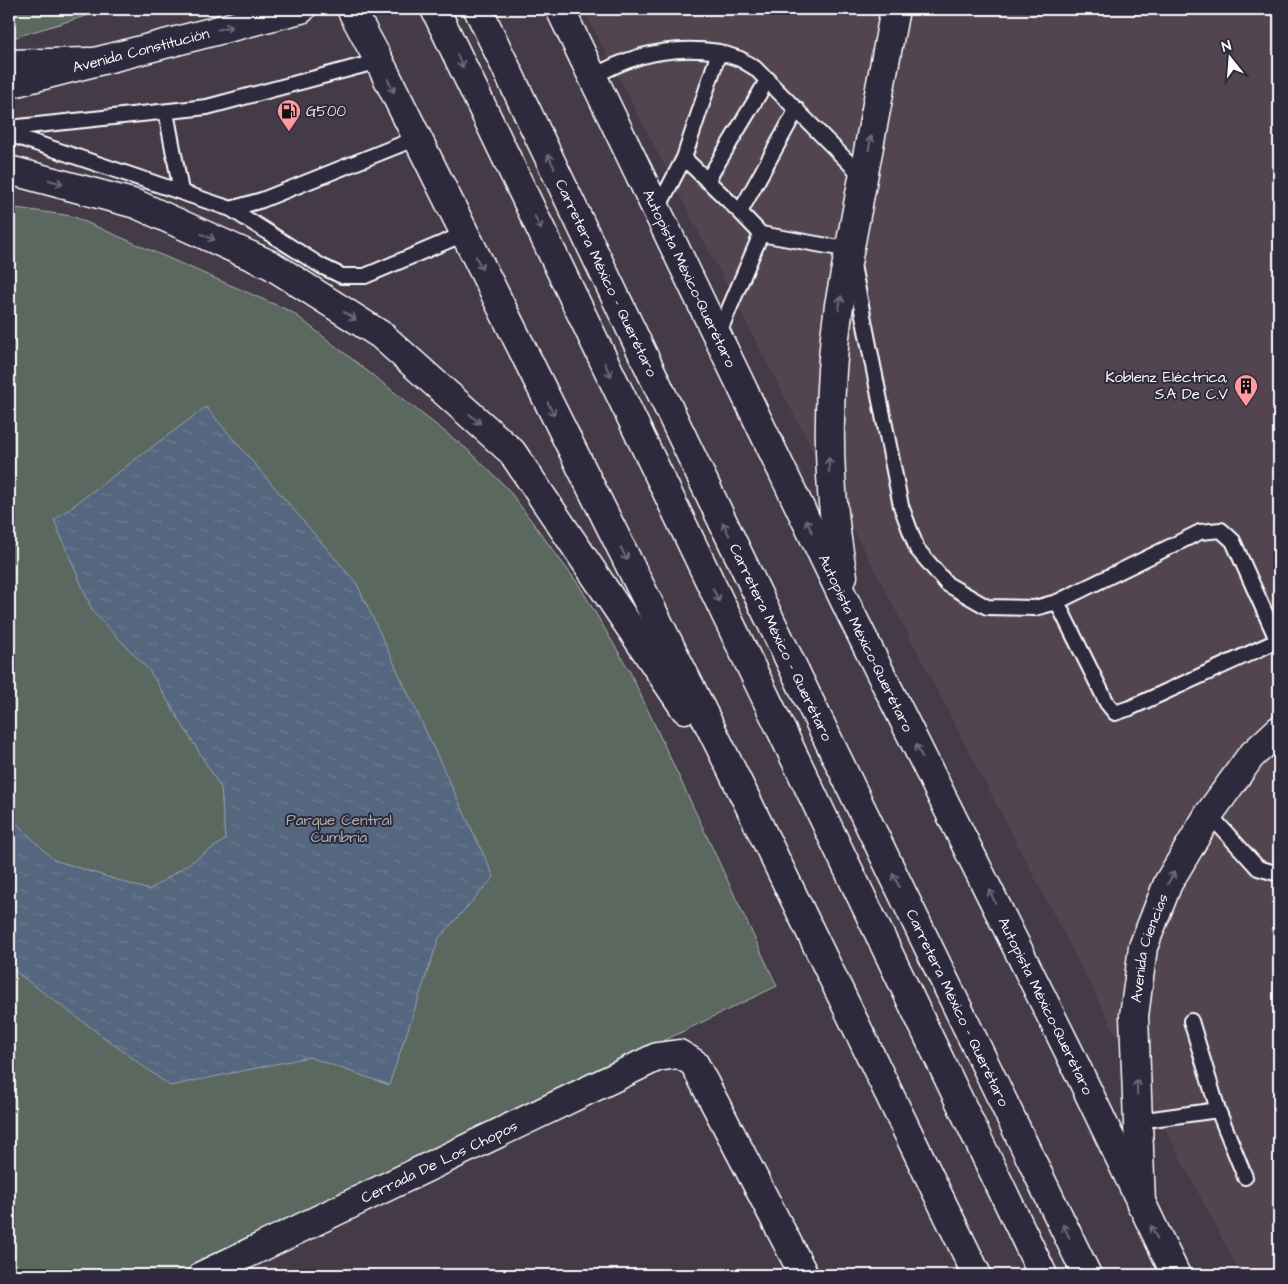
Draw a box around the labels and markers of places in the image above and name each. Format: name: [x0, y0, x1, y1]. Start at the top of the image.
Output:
fuel station icon: G500: [276, 98, 302, 132]
place label: G500: [306, 101, 346, 122]
place label: Koblenz Eléctrica, S.A De C.V: [1105, 367, 1229, 405]
building icon: Koblenz Eléctrica, S.A De C.V: [1233, 373, 1259, 407]

